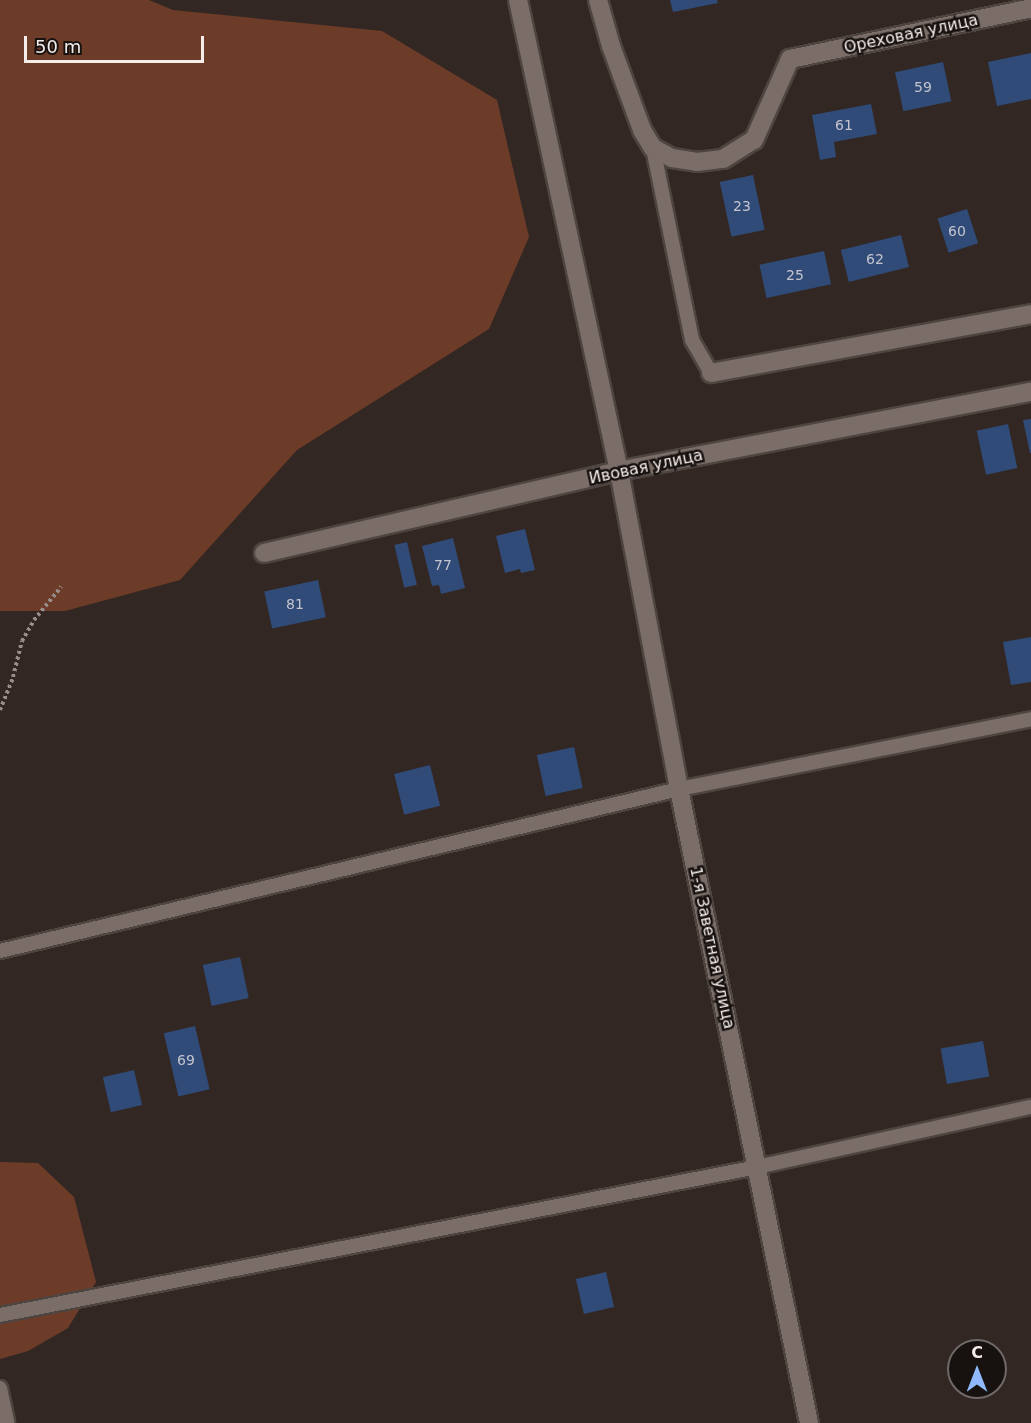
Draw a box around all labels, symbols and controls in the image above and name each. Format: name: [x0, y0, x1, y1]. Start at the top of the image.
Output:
street label: Ореховая улица: [842, 10, 980, 58]
scale bar: [27, 24, 207, 62]
text: 50 m: [35, 36, 81, 57]
house number: 59: [914, 79, 932, 95]
house number: 61: [835, 117, 853, 133]
house number: 23: [733, 198, 751, 214]
house number: 60: [948, 223, 966, 239]
house number: 62: [866, 251, 884, 267]
house number: 25: [786, 267, 804, 283]
street label: Ивовая улица: [587, 446, 705, 488]
house number: 77: [434, 557, 452, 573]
house number: 81: [286, 596, 304, 612]
street label: 1-я Заветная улица: [685, 865, 739, 1031]
house number: 69: [177, 1052, 195, 1068]
north arrow: [947, 1339, 1007, 1399]
text: С: [971, 1343, 983, 1362]

